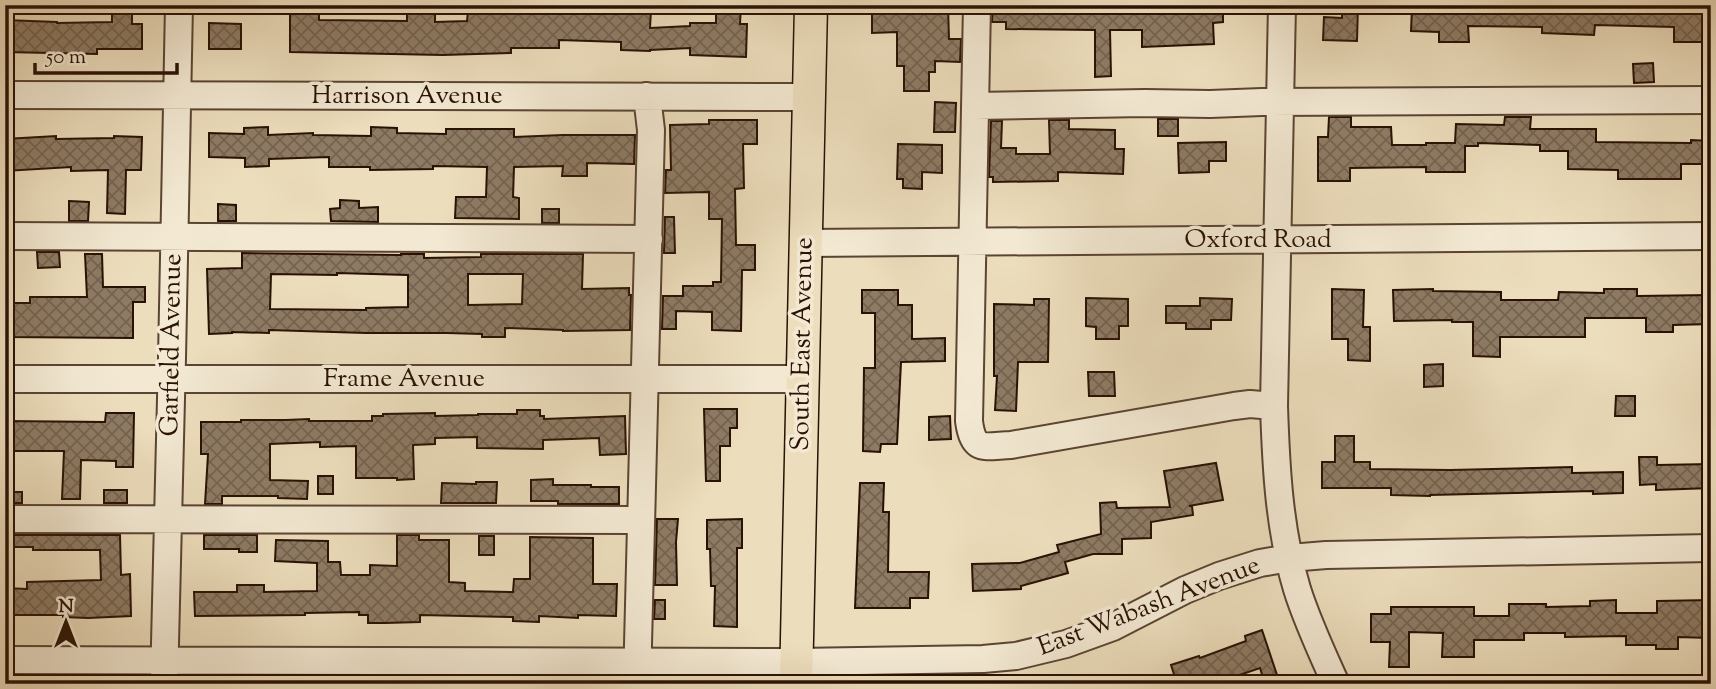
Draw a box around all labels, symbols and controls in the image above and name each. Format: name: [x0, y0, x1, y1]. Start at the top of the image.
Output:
scale bar: [35, 32, 177, 76]
text: 50 m: [45, 43, 86, 73]
street label: Harrison Avenue: [311, 78, 503, 115]
street label: Oxford Road: [1184, 222, 1332, 259]
street label: South East Avenue: [783, 237, 823, 451]
street label: Garfield Avenue: [152, 253, 192, 437]
street label: Frame Avenue: [323, 361, 485, 398]
street label: East Wabash Avenue: [1032, 548, 1266, 666]
north arrow: [32, 588, 102, 658]
text: N: [58, 594, 74, 621]

